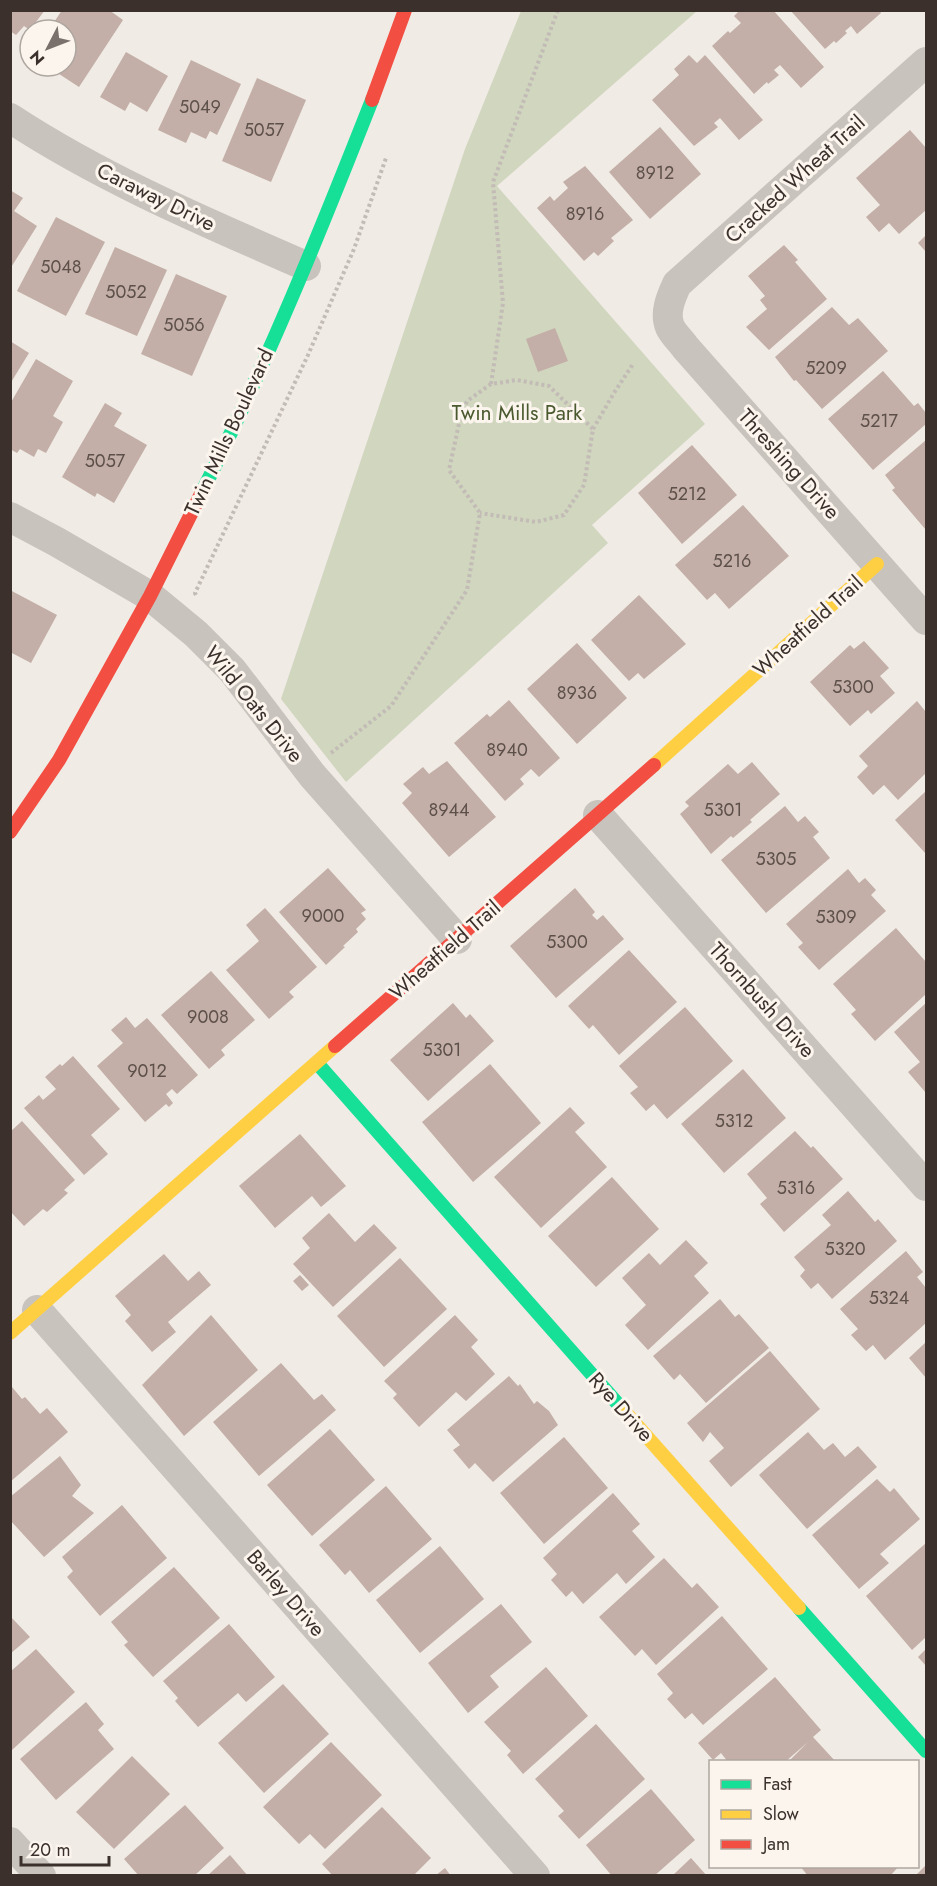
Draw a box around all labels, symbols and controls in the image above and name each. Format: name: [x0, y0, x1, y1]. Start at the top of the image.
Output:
north arrow: [18, 18, 78, 78]
text: N: [24, 45, 50, 70]
house number: 5049: [179, 94, 221, 120]
street label: Cracked Wheat Trail: [718, 108, 872, 250]
house number: 5057: [244, 117, 285, 143]
street label: Caraway Drive: [92, 155, 220, 239]
house number: 8912: [636, 160, 674, 186]
house number: 8916: [566, 201, 604, 227]
house number: 5048: [40, 254, 82, 280]
house number: 5052: [105, 279, 147, 305]
house number: 5056: [163, 312, 205, 338]
street label: Twin Mills Boulevard: [177, 344, 281, 520]
house number: 5209: [805, 355, 847, 381]
park label: Twin Mills Park: [452, 398, 583, 428]
street label: Threshing Drive: [731, 402, 847, 526]
house number: 5217: [860, 408, 899, 434]
house number: 5057: [85, 448, 126, 474]
house number: 5212: [668, 481, 706, 507]
house number: 5216: [713, 548, 751, 574]
street label: Wheatfield Trail: [746, 568, 870, 684]
street label: Wild Oats Drive: [197, 639, 311, 769]
house number: 5300: [832, 674, 874, 700]
house number: 8936: [557, 680, 597, 706]
house number: 8940: [486, 737, 528, 763]
house number: 8944: [428, 797, 470, 823]
house number: 5301: [704, 797, 742, 823]
house number: 5305: [756, 846, 796, 872]
street label: Wheatfield Trail: [383, 893, 507, 1007]
house number: 9000: [302, 903, 345, 929]
house number: 5309: [815, 904, 857, 930]
house number: 5300: [546, 929, 588, 955]
street label: Thornbush Drive: [702, 936, 822, 1064]
house number: 9008: [187, 1004, 229, 1030]
house number: 5301: [423, 1037, 461, 1063]
house number: 9012: [127, 1058, 167, 1084]
house number: 5312: [715, 1108, 753, 1134]
house number: 5316: [777, 1175, 815, 1201]
house number: 5320: [824, 1236, 866, 1262]
house number: 5324: [869, 1285, 909, 1311]
street label: Rye Drive: [582, 1366, 661, 1449]
street label: Barley Drive: [240, 1543, 332, 1643]
legend: [709, 1760, 919, 1868]
text: Fast: [763, 1771, 792, 1797]
text: Slow: [763, 1801, 800, 1827]
scale bar: [21, 1829, 110, 1867]
text: Jam: [761, 1831, 790, 1857]
text: 20 m: [30, 1837, 70, 1863]

